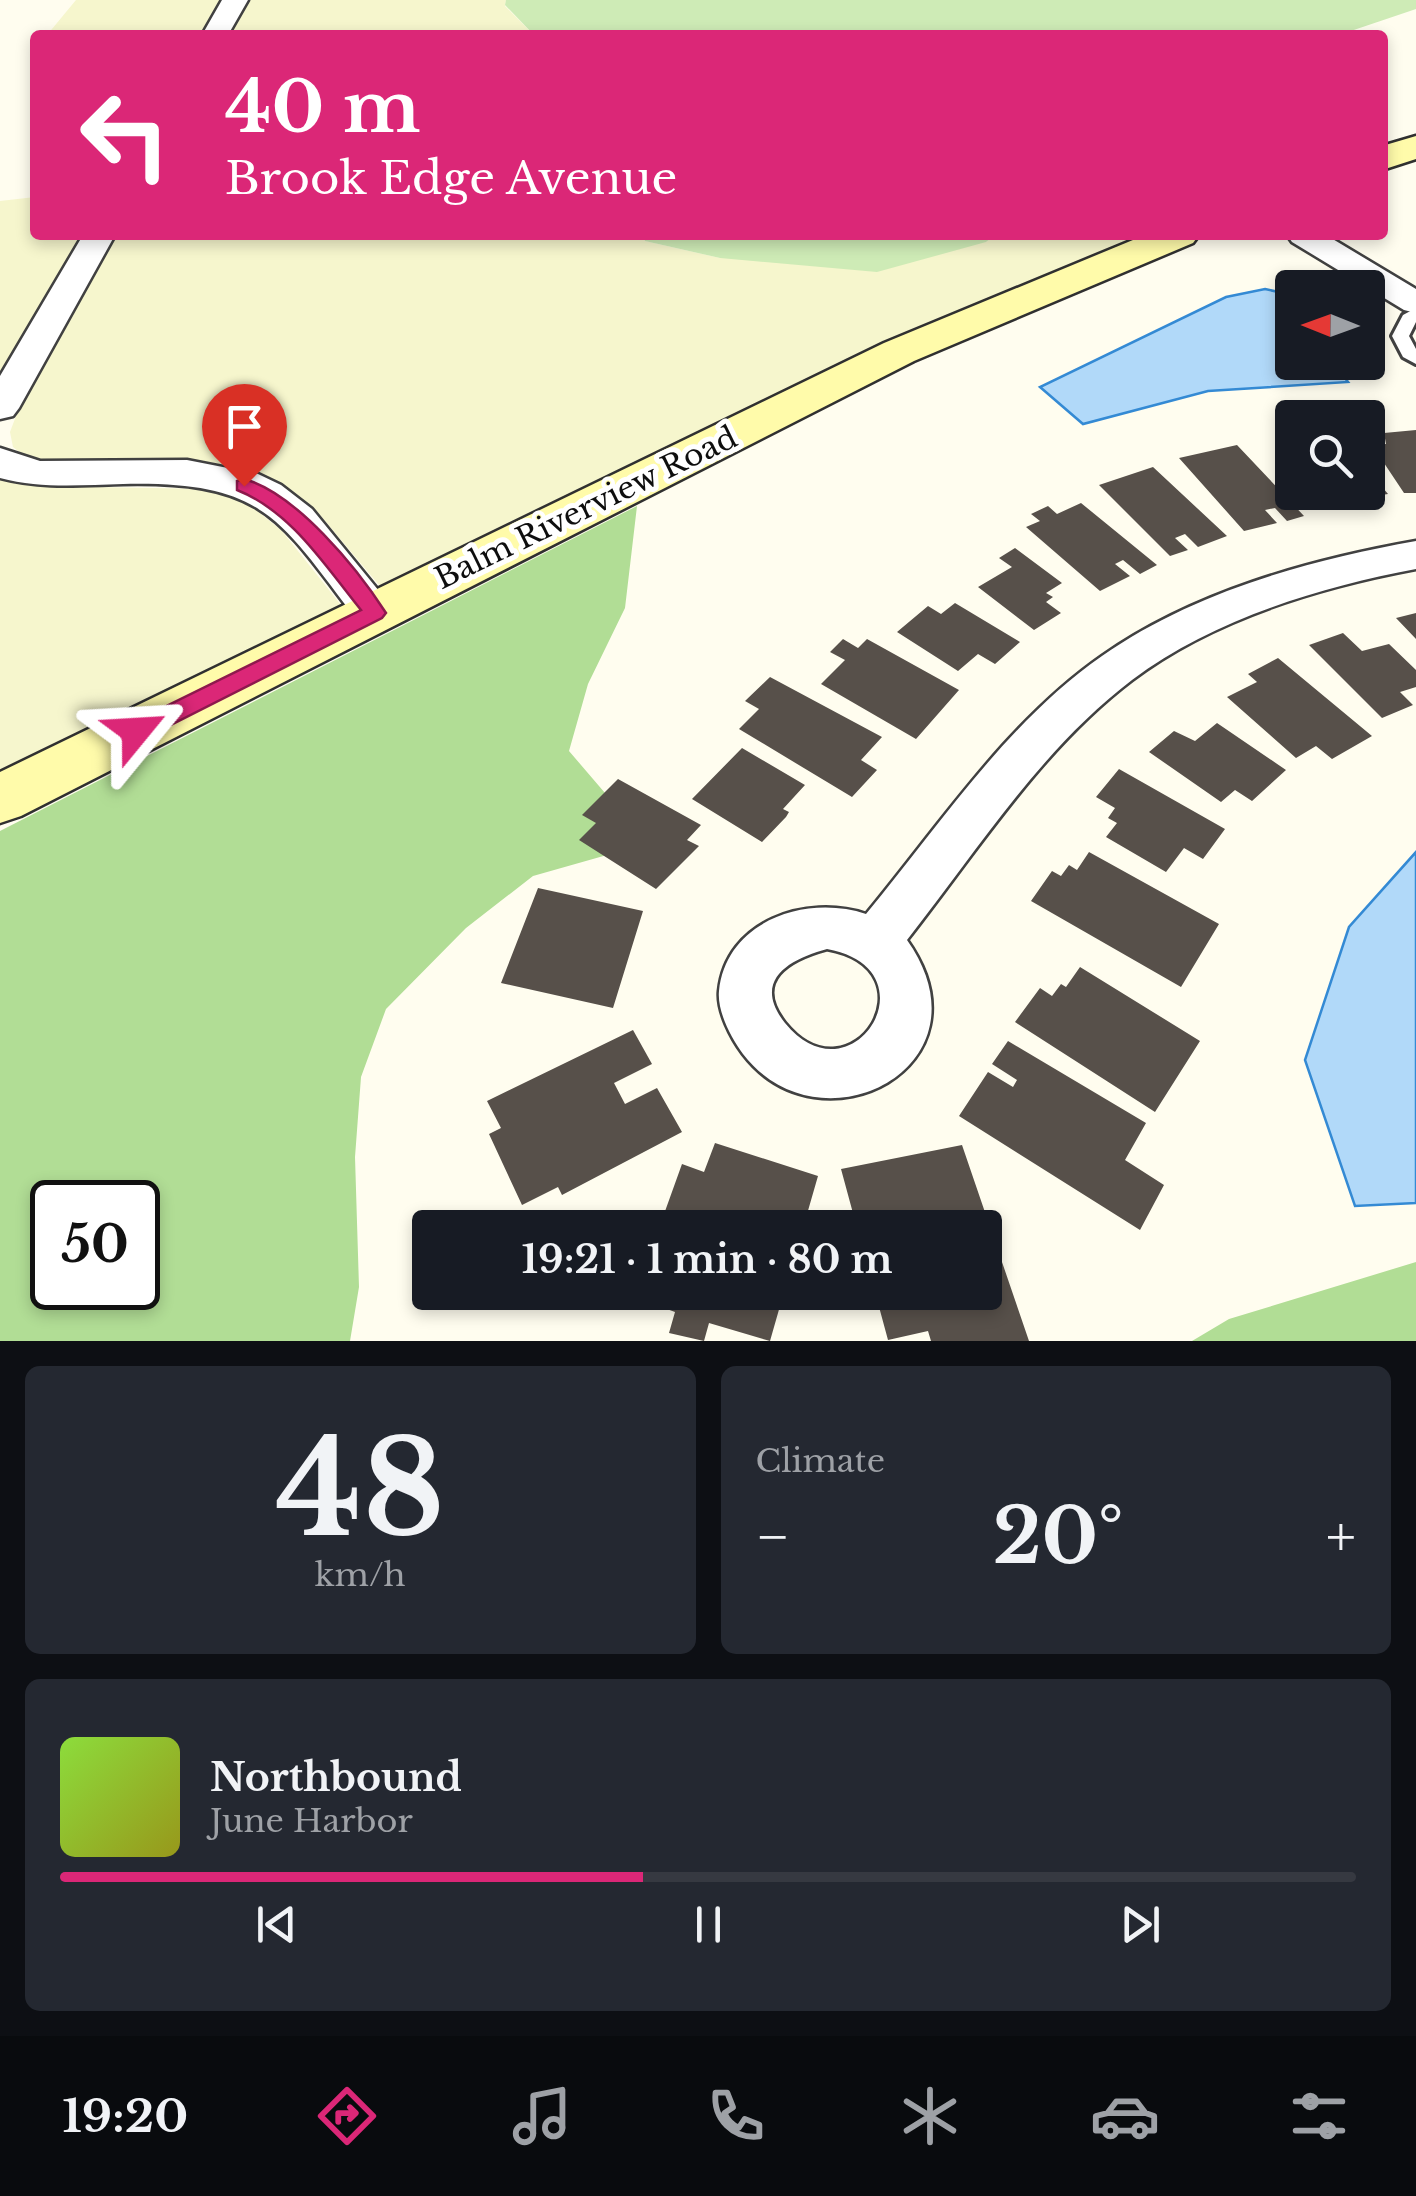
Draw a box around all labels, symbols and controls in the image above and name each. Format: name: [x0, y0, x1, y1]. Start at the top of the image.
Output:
text: 40 m: [225, 64, 420, 151]
icon: left: [60, 70, 190, 200]
text: Brook Edge Avenue: [225, 150, 677, 206]
north arrow: [1275, 270, 1385, 380]
map controls: [1275, 270, 1385, 510]
pin: [202, 384, 287, 487]
icon: arrive: [217, 399, 272, 454]
button: search: [1275, 400, 1385, 510]
street label: Balm Riverview Road: [429, 418, 743, 597]
position arrow: [84, 679, 188, 783]
speed limit sign: 50: [30, 1180, 160, 1310]
text: 19:21 · 1 min · 80 m: [521, 1236, 893, 1283]
text: 48: [276, 1409, 445, 1570]
text: Climate: [756, 1441, 885, 1481]
text: 20°: [993, 1490, 1123, 1583]
text: −: [756, 1503, 790, 1571]
text: +: [1326, 1503, 1356, 1571]
text: km/h: [315, 1555, 406, 1595]
text: Northbound: [210, 1754, 462, 1801]
text: June Harbor: [210, 1801, 413, 1841]
icon: previous: [249, 1897, 304, 1952]
icon: pause: [681, 1897, 736, 1952]
icon: next: [1113, 1897, 1168, 1952]
icon: directions: [312, 2081, 382, 2151]
icon: music: [507, 2081, 577, 2151]
icon: phone: [701, 2081, 771, 2151]
icon: climate: [895, 2081, 965, 2151]
icon: car: [1090, 2081, 1160, 2151]
icon: filters: [1284, 2081, 1354, 2151]
text: 19:20: [62, 2088, 188, 2144]

